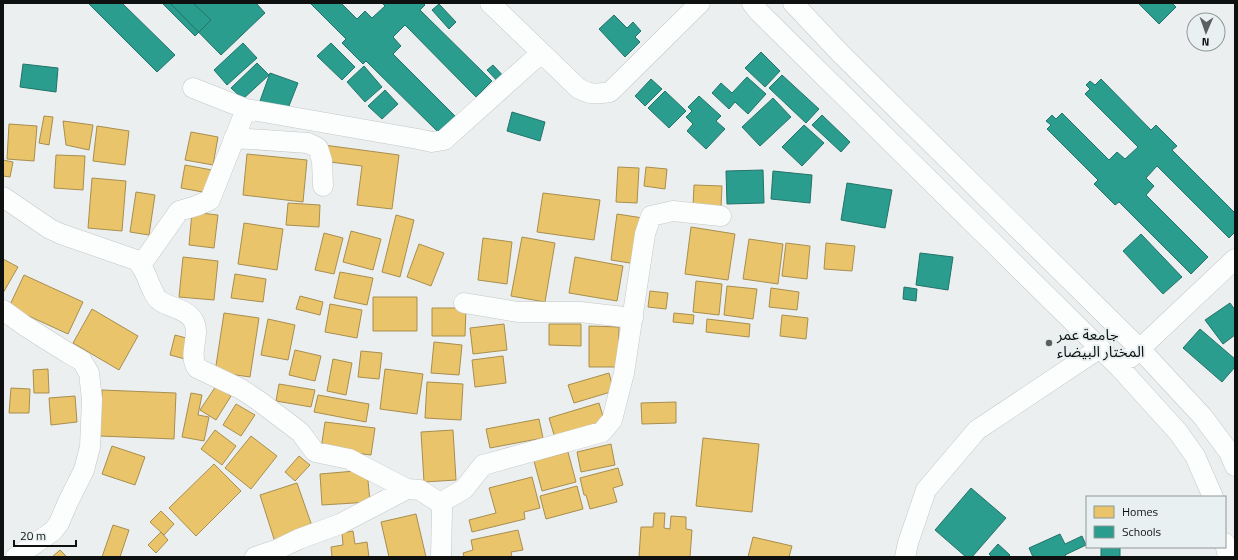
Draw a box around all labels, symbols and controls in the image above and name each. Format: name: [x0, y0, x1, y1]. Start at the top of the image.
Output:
north arrow: [1186, 12, 1226, 52]
text: N: [1202, 34, 1210, 50]
place label: جامعة عمر المختار البيضاء: [1056, 323, 1144, 363]
marker: جامعة عمر المختار البيضاء: [1044, 338, 1054, 348]
legend: [1086, 496, 1226, 548]
text: Homes: [1122, 502, 1158, 521]
scale bar: [14, 522, 76, 548]
text: Schools: [1122, 522, 1162, 541]
text: 20 m: [20, 526, 46, 545]

